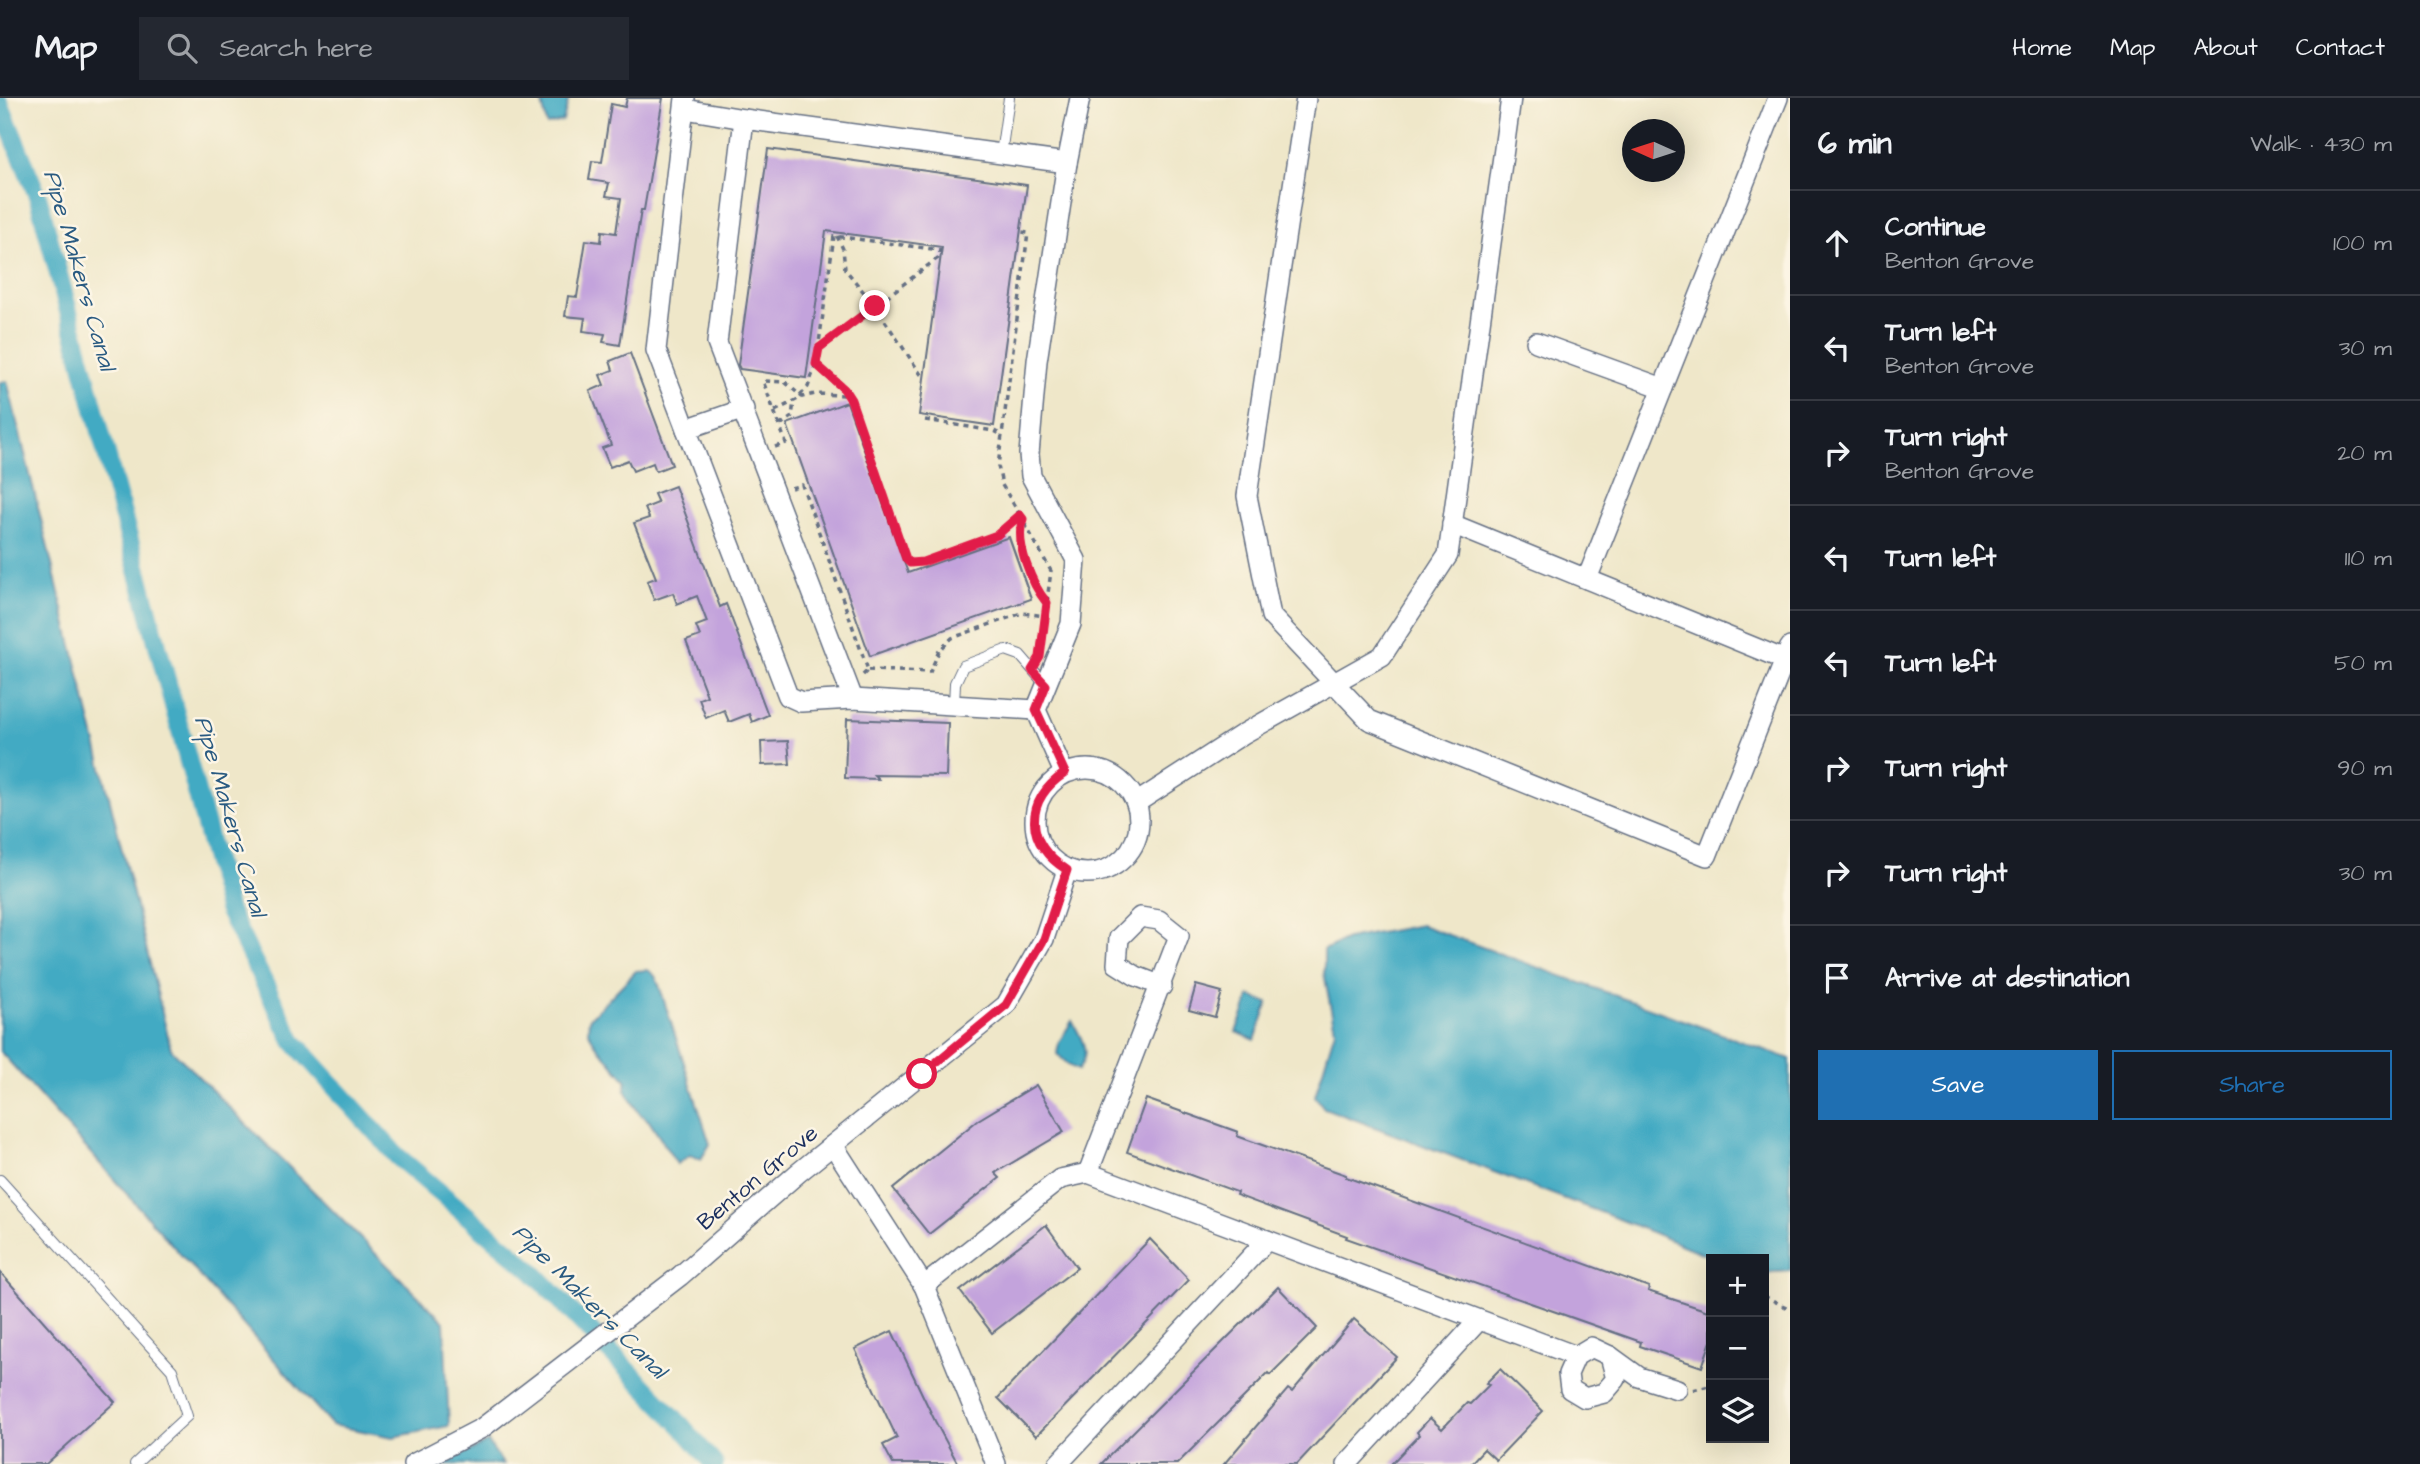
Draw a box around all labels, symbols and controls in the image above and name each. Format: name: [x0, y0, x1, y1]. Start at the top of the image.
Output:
search box: [139, 17, 629, 80]
text: Map: [35, 25, 97, 71]
icon: search: [163, 29, 201, 67]
text: Search here: [219, 30, 373, 66]
text: Home: [2012, 31, 2072, 65]
text: Map: [2110, 31, 2155, 65]
text: About: [2193, 31, 2258, 65]
text: Contact: [2296, 31, 2385, 65]
north arrow: [1622, 119, 1685, 182]
text: 6 min: [1818, 123, 1892, 165]
text: Walk · 430 m: [2250, 128, 2392, 160]
water label: Pipe Makers Canal: [34, 166, 125, 377]
text: Continue: [1885, 209, 1986, 245]
icon: ahead: [1818, 224, 1856, 262]
text: 100 m: [2333, 227, 2392, 259]
text: Benton Grove: [1885, 245, 2034, 277]
route end: [859, 290, 890, 321]
text: Turn left: [1885, 314, 1996, 350]
icon: left: [1818, 329, 1856, 367]
text: 30 m: [2339, 332, 2392, 364]
text: Benton Grove: [1885, 350, 2034, 382]
text: Turn right: [1885, 419, 2007, 455]
icon: right: [1818, 434, 1856, 472]
text: 20 m: [2337, 437, 2392, 469]
text: Benton Grove: [1885, 455, 2034, 487]
icon: left: [1818, 539, 1856, 577]
text: Turn left: [1885, 540, 1996, 576]
text: 110 m: [2344, 542, 2392, 574]
icon: left: [1818, 644, 1856, 682]
text: Turn left: [1885, 645, 1996, 681]
text: 50 m: [2334, 647, 2392, 679]
water label: Pipe Makers Canal: [185, 712, 276, 923]
icon: right: [1818, 749, 1856, 787]
text: Turn right: [1885, 750, 2007, 786]
text: 90 m: [2337, 752, 2392, 784]
icon: right: [1818, 854, 1856, 892]
text: Turn right: [1885, 855, 2007, 891]
text: 30 m: [2339, 857, 2392, 889]
icon: arrive: [1818, 959, 1856, 997]
text: Arrive at destination: [1885, 960, 2130, 996]
button: Save: [1818, 1050, 2098, 1120]
button: Share: [2112, 1050, 2392, 1120]
route start: [906, 1058, 937, 1089]
street label: Benton Grove: [690, 1118, 825, 1238]
water label: Pipe Makers Canal: [504, 1217, 677, 1389]
map controls: [1706, 1254, 1769, 1443]
button: +: [1706, 1254, 1769, 1317]
button: −: [1706, 1317, 1769, 1380]
button: layers: [1706, 1380, 1769, 1443]

